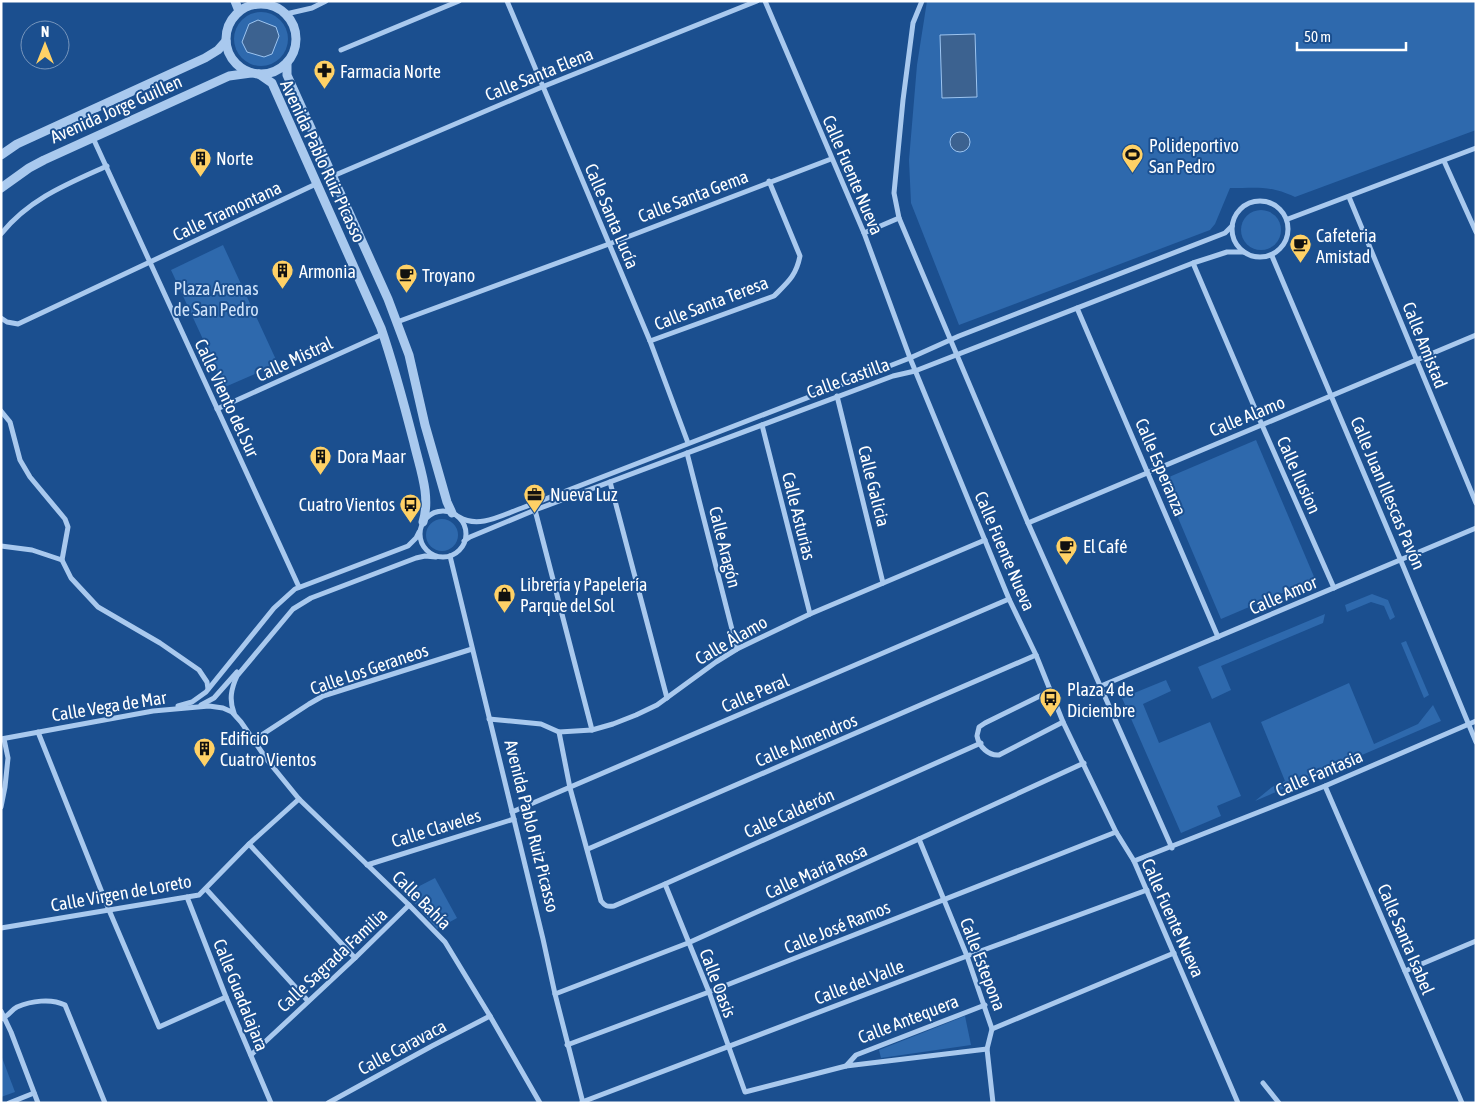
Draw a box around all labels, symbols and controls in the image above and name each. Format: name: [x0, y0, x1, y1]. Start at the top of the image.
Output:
north arrow: [20, 20, 70, 70]
scale bar: [1297, 20, 1406, 52]
text: N: [41, 24, 49, 40]
text: 50 m: [1304, 28, 1331, 45]
street label: Calle Santa Elena: [482, 43, 596, 105]
pharmacy icon: Farmacia Norte: [312, 59, 336, 90]
place label: Farmacia Norte: [340, 61, 441, 82]
street label: Avenida Jorge Guillen: [47, 71, 185, 147]
street label: Avenida Pablo Ruiz Picasso: [276, 76, 370, 246]
street label: Calle Fuente Nueva: [818, 112, 888, 238]
place label: Polideportivo San Pedro: [1149, 135, 1239, 177]
sports icon: Polideportivo San Pedro: [1121, 143, 1145, 174]
building icon: Norte: [188, 146, 212, 177]
place label: Norte: [216, 148, 253, 169]
street label: Calle Santa Lucía: [580, 160, 644, 272]
street label: Calle Santa Gema: [635, 165, 751, 227]
street label: Calle Tramontana: [169, 177, 285, 245]
place label: Cafeteria Amistad: [1316, 225, 1377, 267]
cafe icon: Cafeteria Amistad: [1288, 233, 1312, 264]
building icon: Armonia: [271, 259, 295, 290]
place label: Armonia: [299, 261, 356, 282]
cafe icon: Troyano: [394, 263, 418, 294]
place label: Troyano: [422, 265, 475, 286]
street label: Calle Santa Teresa: [651, 272, 771, 334]
park label: Plaza Arenas de San Pedro: [173, 278, 259, 320]
street label: Calle Amistad: [1398, 299, 1452, 391]
street label: Calle Mistral: [252, 332, 336, 386]
street label: Calle Viento del Sur: [190, 336, 264, 461]
street label: Calle Castilla: [804, 353, 892, 403]
street label: Calle Alamo: [1206, 391, 1288, 441]
street label: Calle Juan Illescas Pavón: [1346, 413, 1430, 573]
street label: Calle Esperanza: [1131, 415, 1191, 519]
street label: Calle Ilusion: [1273, 433, 1325, 517]
street label: Calle Galicia: [854, 443, 894, 529]
building icon: Dora Maar: [309, 444, 333, 475]
place label: Dora Maar: [337, 446, 406, 467]
street label: Calle Asturias: [778, 470, 820, 562]
office icon: Nueva Luz: [522, 482, 546, 513]
place label: Nueva Luz: [550, 484, 618, 505]
street label: Calle Fuente Nueva: [970, 488, 1040, 614]
bus stop icon: Cuatro Vientos: [399, 492, 423, 523]
place label: Cuatro Vientos: [299, 494, 395, 515]
street label: Calle Aragón: [705, 504, 745, 590]
cafe icon: El Café: [1055, 534, 1079, 565]
place label: El Café: [1083, 536, 1128, 557]
street label: Calle Amor: [1246, 571, 1321, 619]
place label: Librería y Papelería Parque del Sol: [520, 574, 647, 616]
shop icon: Librería y Papelería Parque del Sol: [492, 582, 516, 613]
street label: Calle Álamo: [691, 611, 771, 669]
street label: Calle Los Geraneos: [307, 639, 431, 699]
street label: Calle Peral: [718, 669, 792, 717]
place label: Plaza 4 de Diciembre: [1067, 679, 1135, 721]
street label: Calle Vega de Mar: [50, 686, 169, 725]
bus stop icon: Plaza 4 de Diciembre: [1039, 687, 1063, 718]
street label: Calle Almendros: [752, 709, 860, 771]
place label: Edificio Cuatro Vientos: [220, 728, 316, 770]
building icon: Edificio Cuatro Vientos: [192, 736, 216, 767]
street label: Avenida Pablo Ruiz Picasso: [500, 738, 564, 914]
street label: Calle Fantasia: [1272, 745, 1366, 801]
street label: Calle Calderón: [741, 784, 837, 842]
street label: Calle Claveles: [389, 804, 483, 852]
street label: Calle María Rosa: [762, 839, 870, 903]
street label: Calle Fuente Nueva: [1137, 855, 1209, 981]
street label: Calle Bahía: [388, 866, 456, 934]
street label: Calle Virgen de Loreto: [49, 870, 193, 916]
street label: Calle Santa Isabel: [1373, 881, 1439, 998]
street label: Calle José Ramos: [781, 896, 893, 958]
street label: Calle Sagrada Familia: [273, 904, 391, 1016]
street label: Calle Estepona: [956, 915, 1010, 1013]
street label: Calle Guadalajara: [209, 936, 273, 1054]
street label: Calle Oasis: [695, 946, 741, 1020]
street label: Calle del Valle: [811, 955, 907, 1009]
street label: Calle Antequera: [855, 990, 961, 1048]
street label: Calle Caravaca: [354, 1015, 450, 1079]

